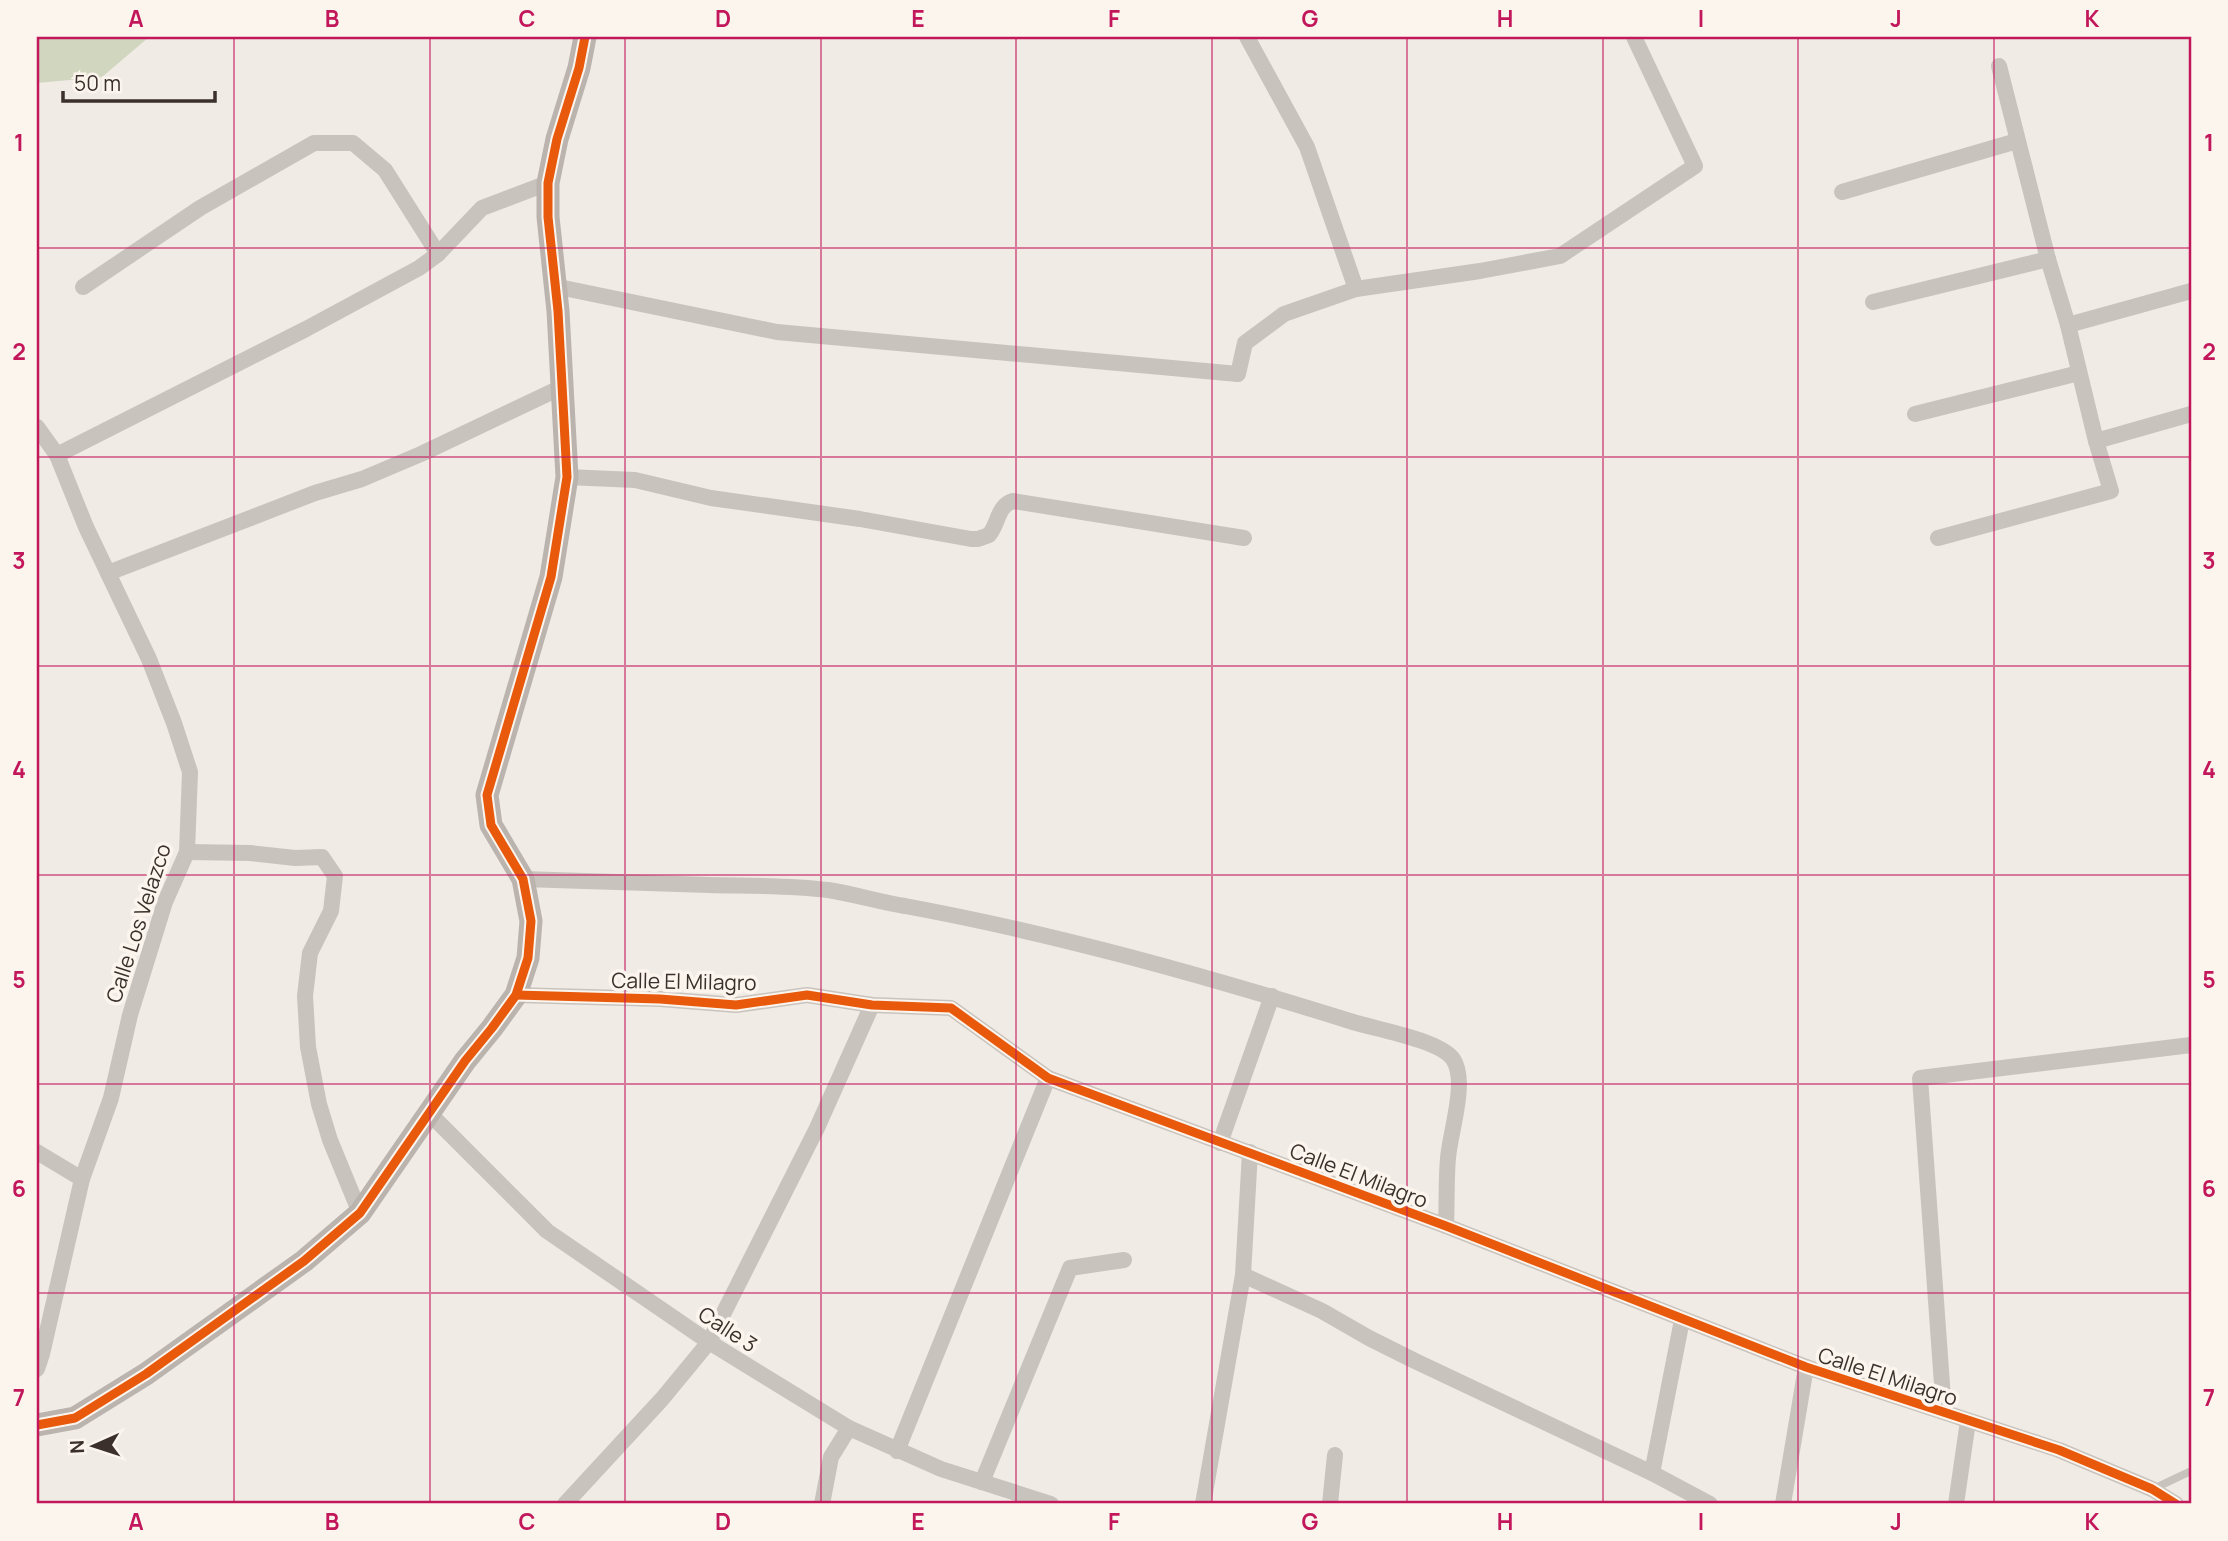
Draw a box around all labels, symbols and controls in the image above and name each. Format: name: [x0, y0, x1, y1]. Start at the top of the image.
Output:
text: A: [128, 2, 144, 34]
text: B: [325, 2, 339, 34]
text: C: [519, 2, 536, 34]
text: D: [715, 2, 731, 34]
text: E: [911, 2, 925, 34]
text: F: [1108, 2, 1120, 34]
text: G: [1302, 2, 1319, 34]
text: H: [1497, 2, 1513, 34]
text: I: [1698, 2, 1704, 34]
text: J: [1890, 2, 1902, 34]
text: K: [2085, 2, 2100, 34]
scale bar: [63, 60, 215, 104]
text: 50 m: [74, 69, 121, 97]
text: 1: [14, 126, 24, 158]
text: 1: [2204, 126, 2214, 158]
text: 2: [12, 335, 26, 367]
text: 2: [2202, 335, 2216, 367]
text: 3: [12, 544, 26, 576]
text: 3: [2202, 544, 2216, 576]
text: 4: [12, 753, 26, 785]
text: 4: [2202, 753, 2216, 785]
street label: Calle Los Velazco: [99, 840, 177, 1006]
text: 5: [12, 963, 26, 995]
text: 5: [2202, 963, 2216, 995]
street label: Calle El Milagro: [611, 966, 757, 996]
street label: Calle El Milagro: [1286, 1136, 1432, 1214]
text: 6: [12, 1172, 26, 1204]
text: 6: [2202, 1172, 2216, 1204]
street label: Calle 3: [693, 1300, 763, 1358]
street label: Calle El Milagro: [1815, 1340, 1961, 1412]
text: 7: [13, 1381, 25, 1413]
text: 7: [2203, 1381, 2215, 1413]
north arrow: [60, 1412, 130, 1482]
text: N: [64, 1439, 90, 1454]
text: A: [128, 1505, 144, 1537]
text: B: [325, 1505, 339, 1537]
text: C: [519, 1505, 536, 1537]
text: D: [715, 1505, 731, 1537]
text: E: [911, 1505, 925, 1537]
text: F: [1108, 1505, 1120, 1537]
text: G: [1302, 1505, 1319, 1537]
text: H: [1497, 1505, 1513, 1537]
text: I: [1698, 1505, 1704, 1537]
text: J: [1890, 1505, 1902, 1537]
text: K: [2085, 1505, 2100, 1537]

